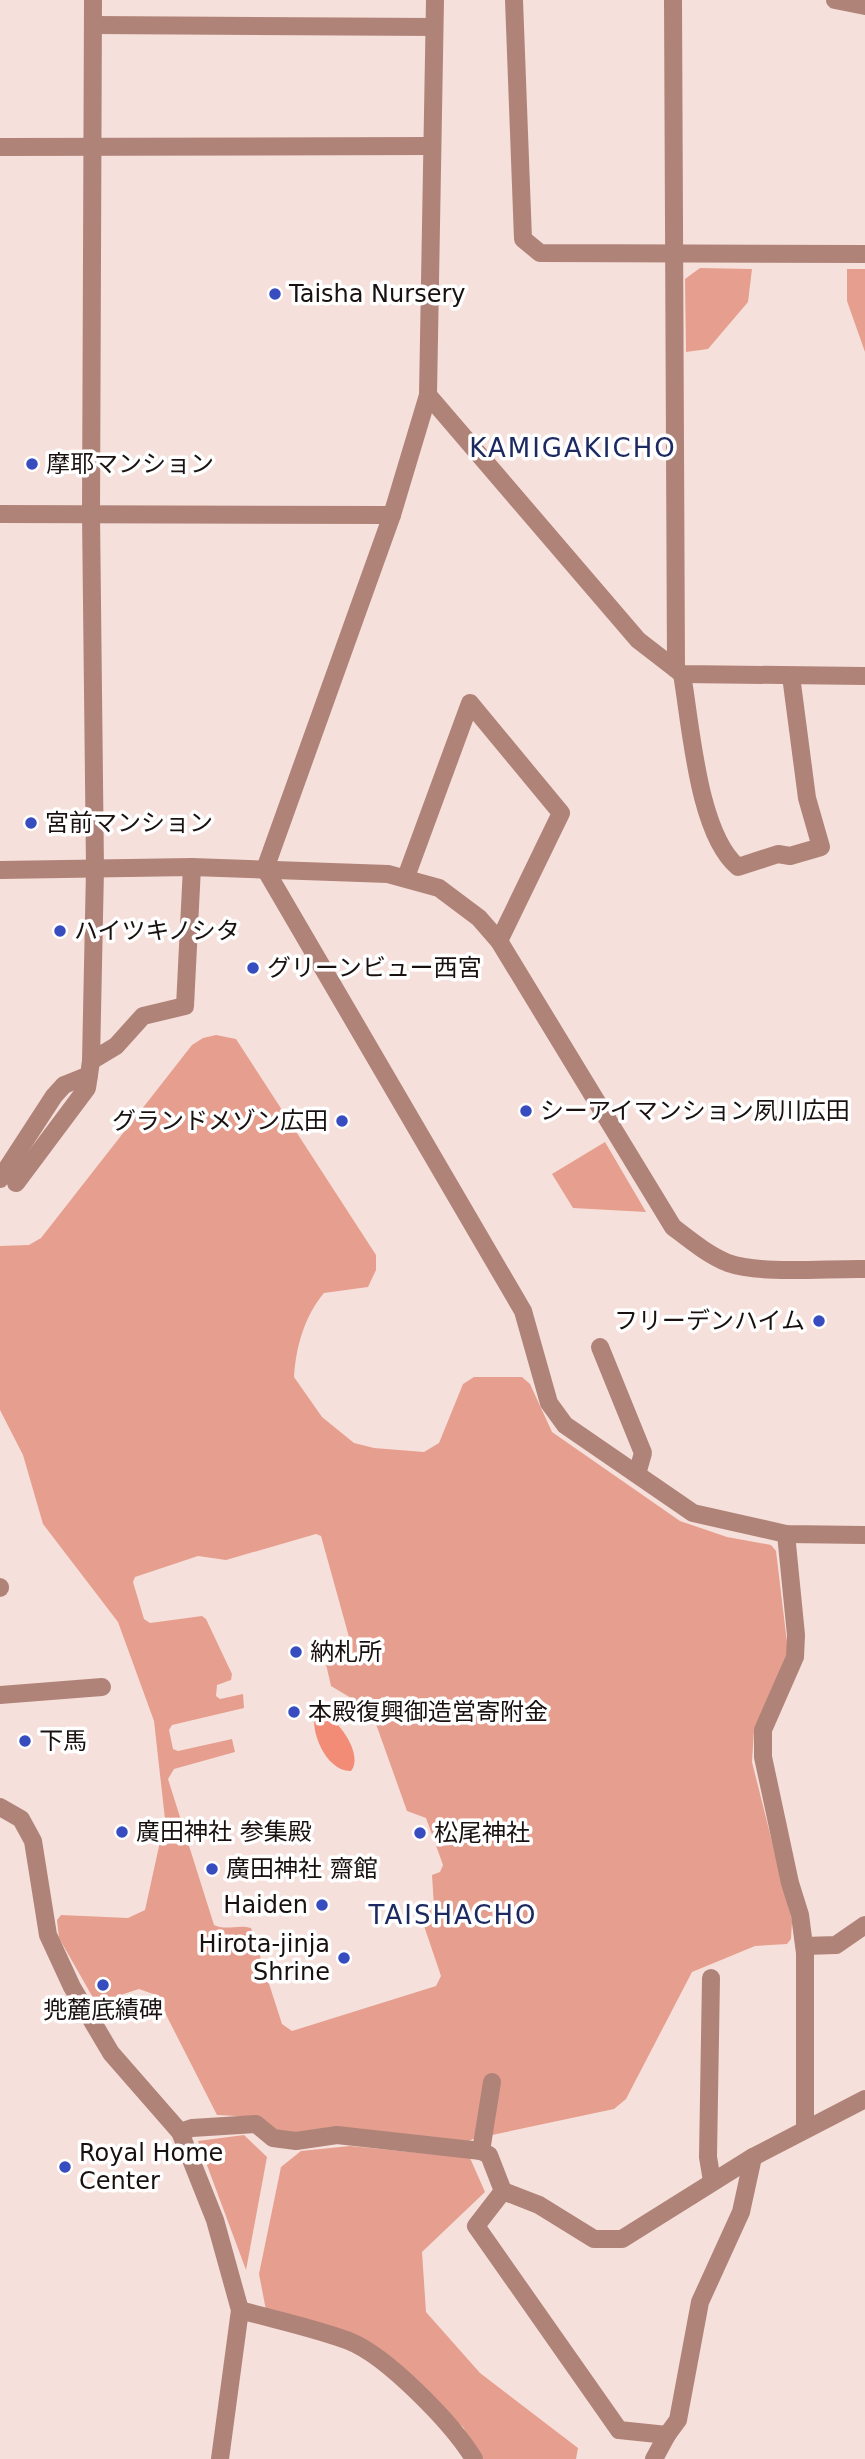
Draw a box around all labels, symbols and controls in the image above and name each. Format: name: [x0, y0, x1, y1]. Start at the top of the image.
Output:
place label: Taisha Nursery: [288, 280, 465, 308]
marker: Taisha Nursery: [267, 286, 283, 302]
district label: KAMIGAKICHO: [469, 433, 677, 463]
place label: 摩耶マンション: [46, 450, 214, 478]
marker: 摩耶マンション: [24, 456, 40, 472]
place label: 宮前マンション: [45, 809, 213, 837]
marker: 宮前マンション: [23, 815, 39, 831]
place label: ハイツキノシタ: [74, 917, 240, 945]
marker: ハイツキノシタ: [52, 923, 68, 939]
place label: グリーンビュー西宮: [267, 954, 482, 982]
marker: グリーンビュー西宮: [245, 960, 261, 976]
place label: シーアイマンション夙川広田: [540, 1097, 850, 1125]
marker: シーアイマンション夙川広田: [518, 1103, 534, 1119]
place label: グランドメゾン広田: [112, 1107, 328, 1135]
marker: グランドメゾン広田: [334, 1113, 350, 1129]
place label: フリーデンハイム: [614, 1307, 805, 1335]
marker: フリーデンハイム: [811, 1313, 827, 1329]
place label: 納札所: [310, 1638, 382, 1666]
marker: 納札所: [288, 1644, 304, 1660]
place label: 本殿復興御造営寄附金: [308, 1698, 548, 1726]
marker: 本殿復興御造営寄附金: [286, 1704, 302, 1720]
place label: 下馬: [39, 1727, 87, 1755]
marker: 下馬: [17, 1733, 33, 1749]
place label: 廣田神社 参集殿: [136, 1818, 312, 1846]
place label: 松尾神社: [434, 1819, 530, 1847]
marker: 廣田神社 参集殿: [114, 1824, 130, 1840]
marker: 松尾神社: [412, 1825, 428, 1841]
place label: 廣田神社 齋館: [226, 1855, 378, 1883]
marker: 廣田神社 齋館: [204, 1861, 220, 1877]
place label: Haiden: [223, 1891, 308, 1919]
marker: Haiden: [314, 1897, 330, 1913]
district label: TAISHACHO: [368, 1900, 537, 1930]
place label: Hirota-jinja Shrine: [199, 1930, 330, 1986]
marker: Hirota-jinja Shrine: [336, 1950, 352, 1966]
marker: 兠麓底績碑: [95, 1977, 111, 1993]
place label: 兠麓底績碑: [43, 1996, 163, 2024]
place label: Royal Home Center: [79, 2139, 223, 2195]
marker: Royal Home Center: [57, 2159, 73, 2175]

